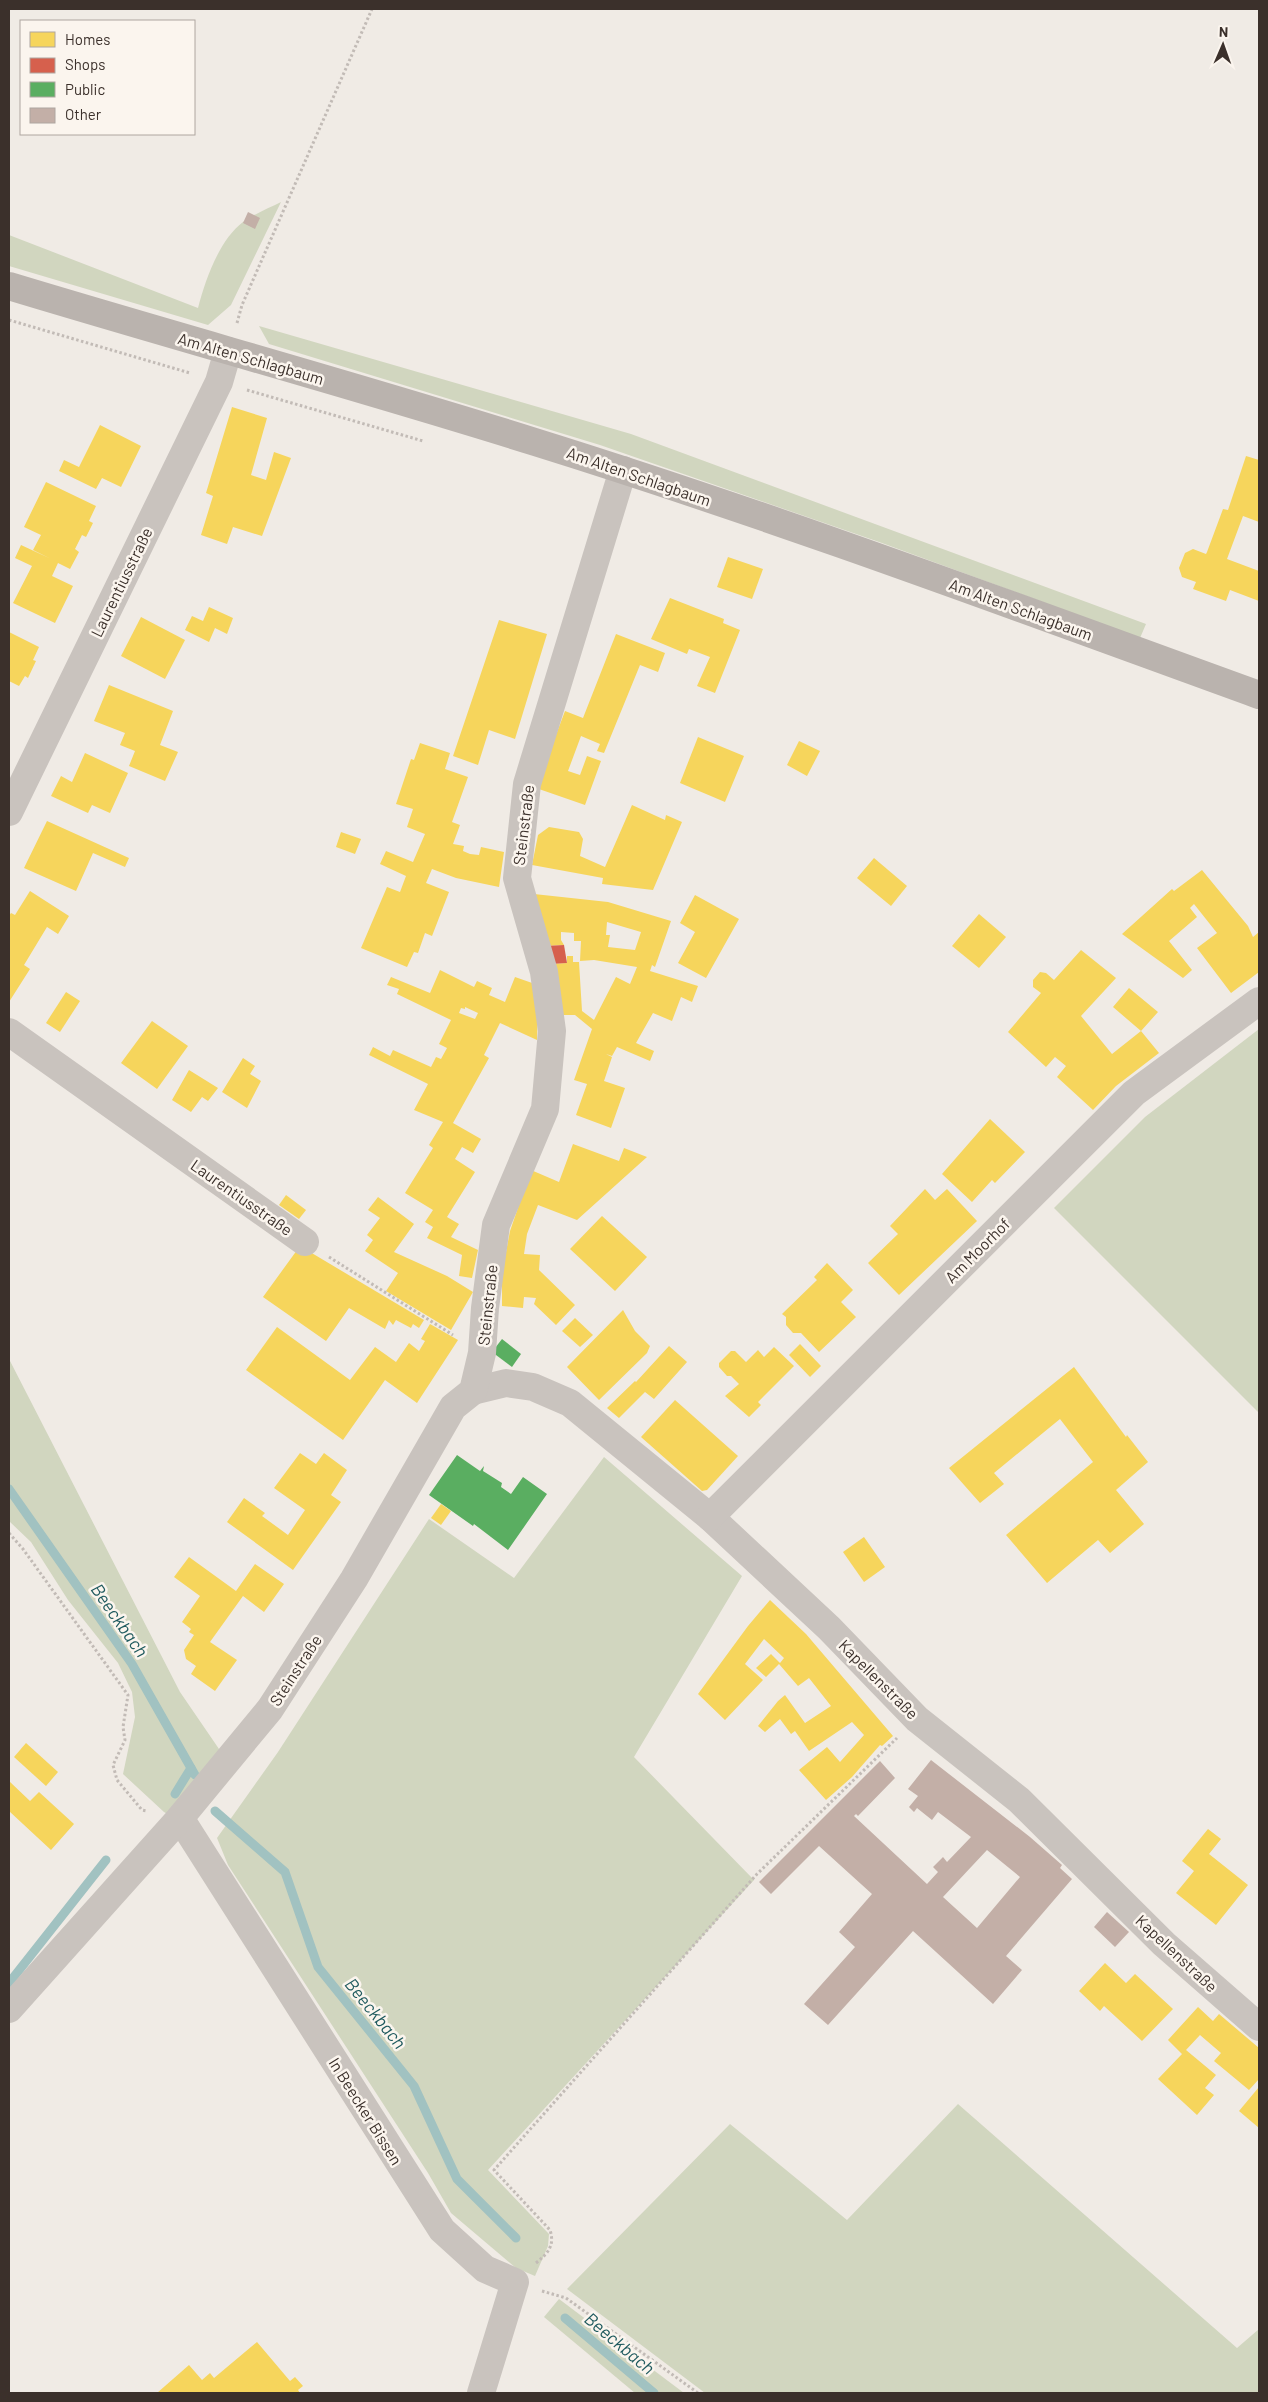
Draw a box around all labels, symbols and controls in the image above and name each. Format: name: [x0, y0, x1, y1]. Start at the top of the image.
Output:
legend: [20, 20, 195, 135]
north arrow: [1198, 20, 1248, 70]
text: N: [1219, 23, 1228, 40]
text: Homes: [65, 30, 110, 48]
text: Shops: [65, 55, 105, 73]
text: Public: [65, 80, 105, 98]
text: Other: [65, 105, 102, 123]
street label: Am Alten Schlagbaum: [176, 328, 326, 388]
street label: Am Alten Schlagbaum: [565, 442, 713, 510]
street label: Laurentiusstraße: [86, 524, 156, 640]
street label: Am Alten Schlagbaum: [947, 574, 1095, 644]
street label: Steinstraße: [509, 784, 537, 866]
street label: Laurentiusstraße: [188, 1155, 296, 1239]
street label: Am Moorhof: [941, 1213, 1014, 1286]
street label: Steinstraße: [473, 1264, 501, 1346]
water label: Beeckbach: [87, 1579, 153, 1661]
street label: Steinstraße: [265, 1631, 325, 1709]
street label: Kapellenstraße: [835, 1635, 923, 1723]
street label: Kapellenstraße: [1132, 1910, 1222, 1996]
water label: Beeckbach: [341, 1973, 411, 2053]
street label: In Beecker Bissen: [325, 2054, 407, 2168]
water label: Beeckbach: [580, 2307, 660, 2379]

